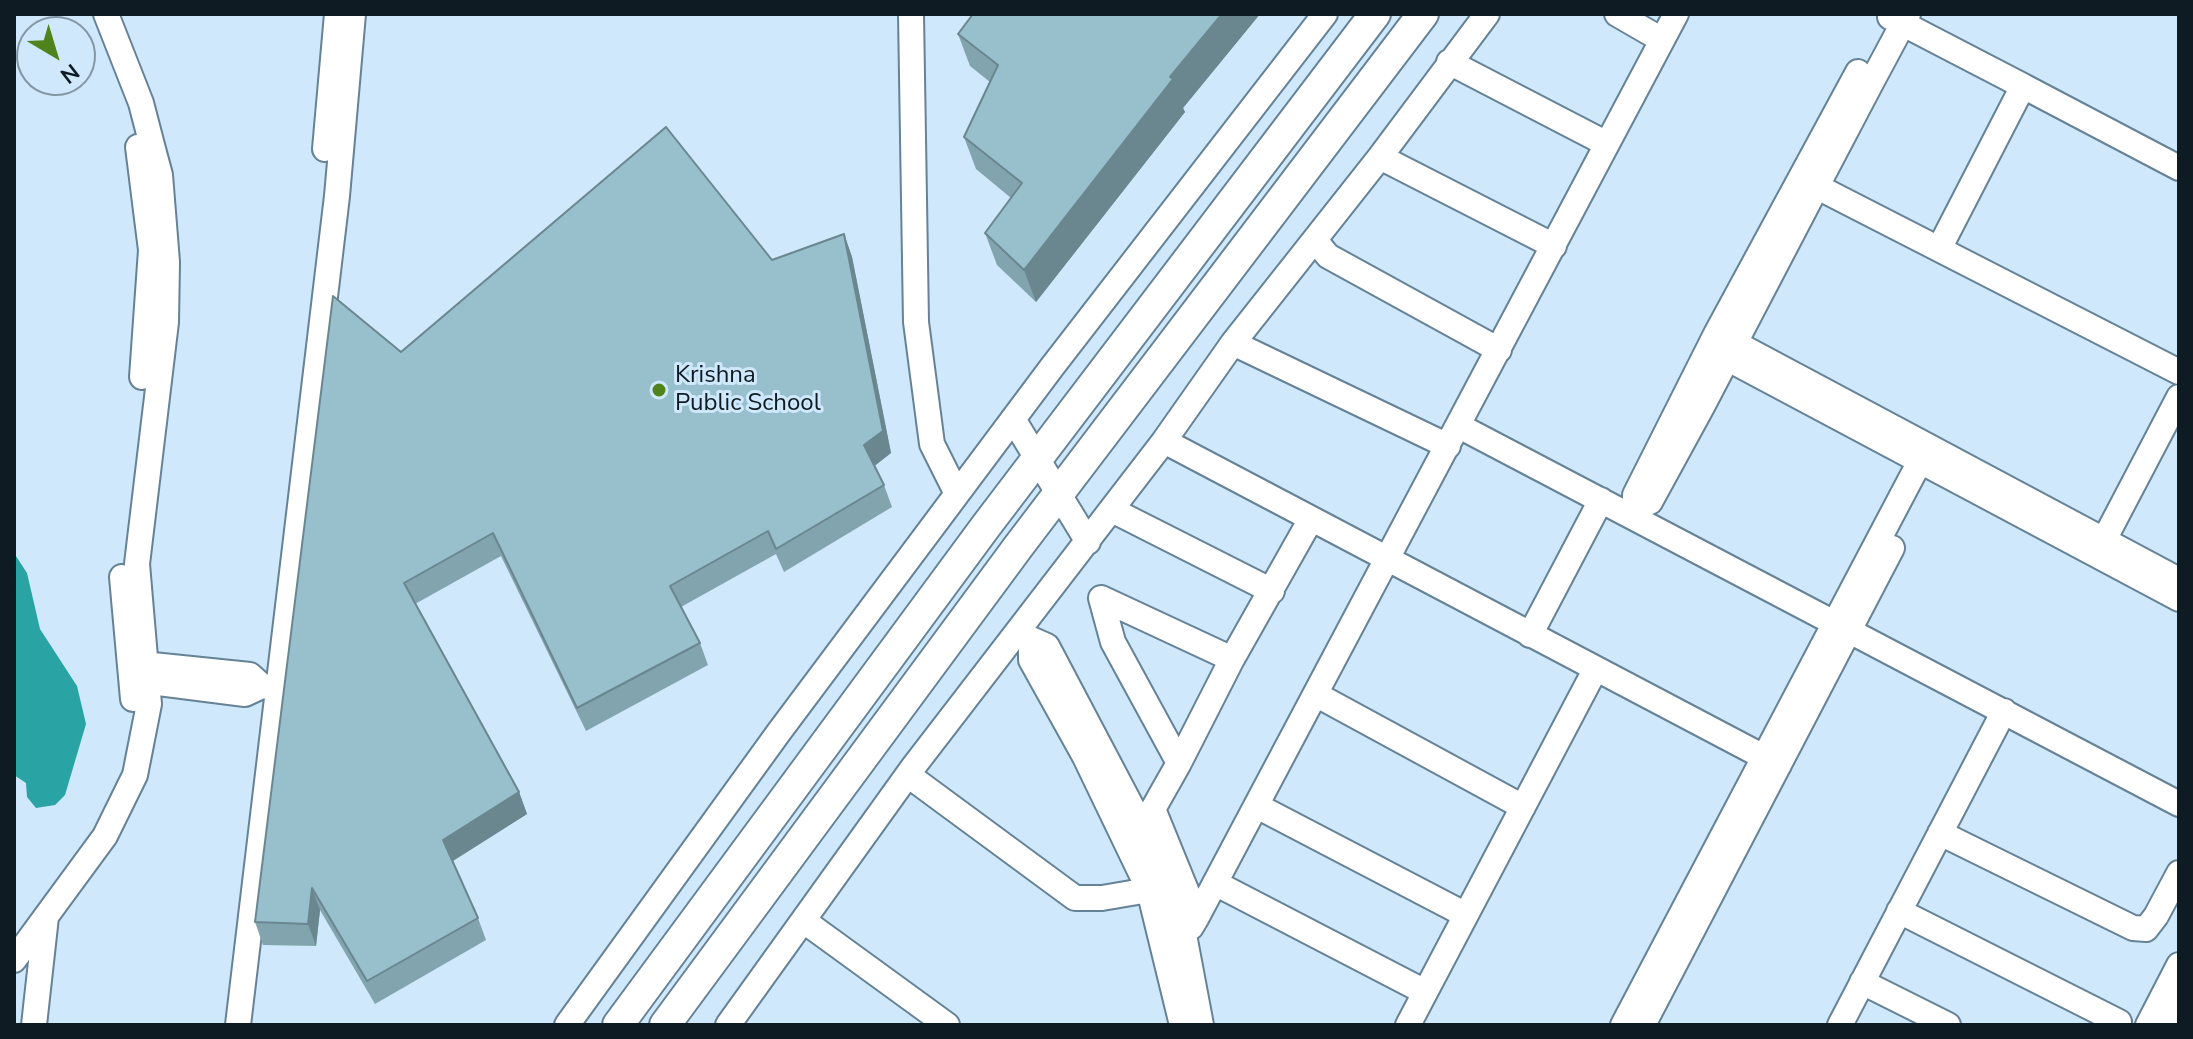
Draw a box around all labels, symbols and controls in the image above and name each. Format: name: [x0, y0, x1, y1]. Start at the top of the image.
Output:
north arrow: [16, 16, 96, 96]
text: N: [54, 56, 85, 90]
place label: Krishna Public School: [675, 362, 821, 418]
marker: Krishna Public School: [650, 381, 668, 399]

